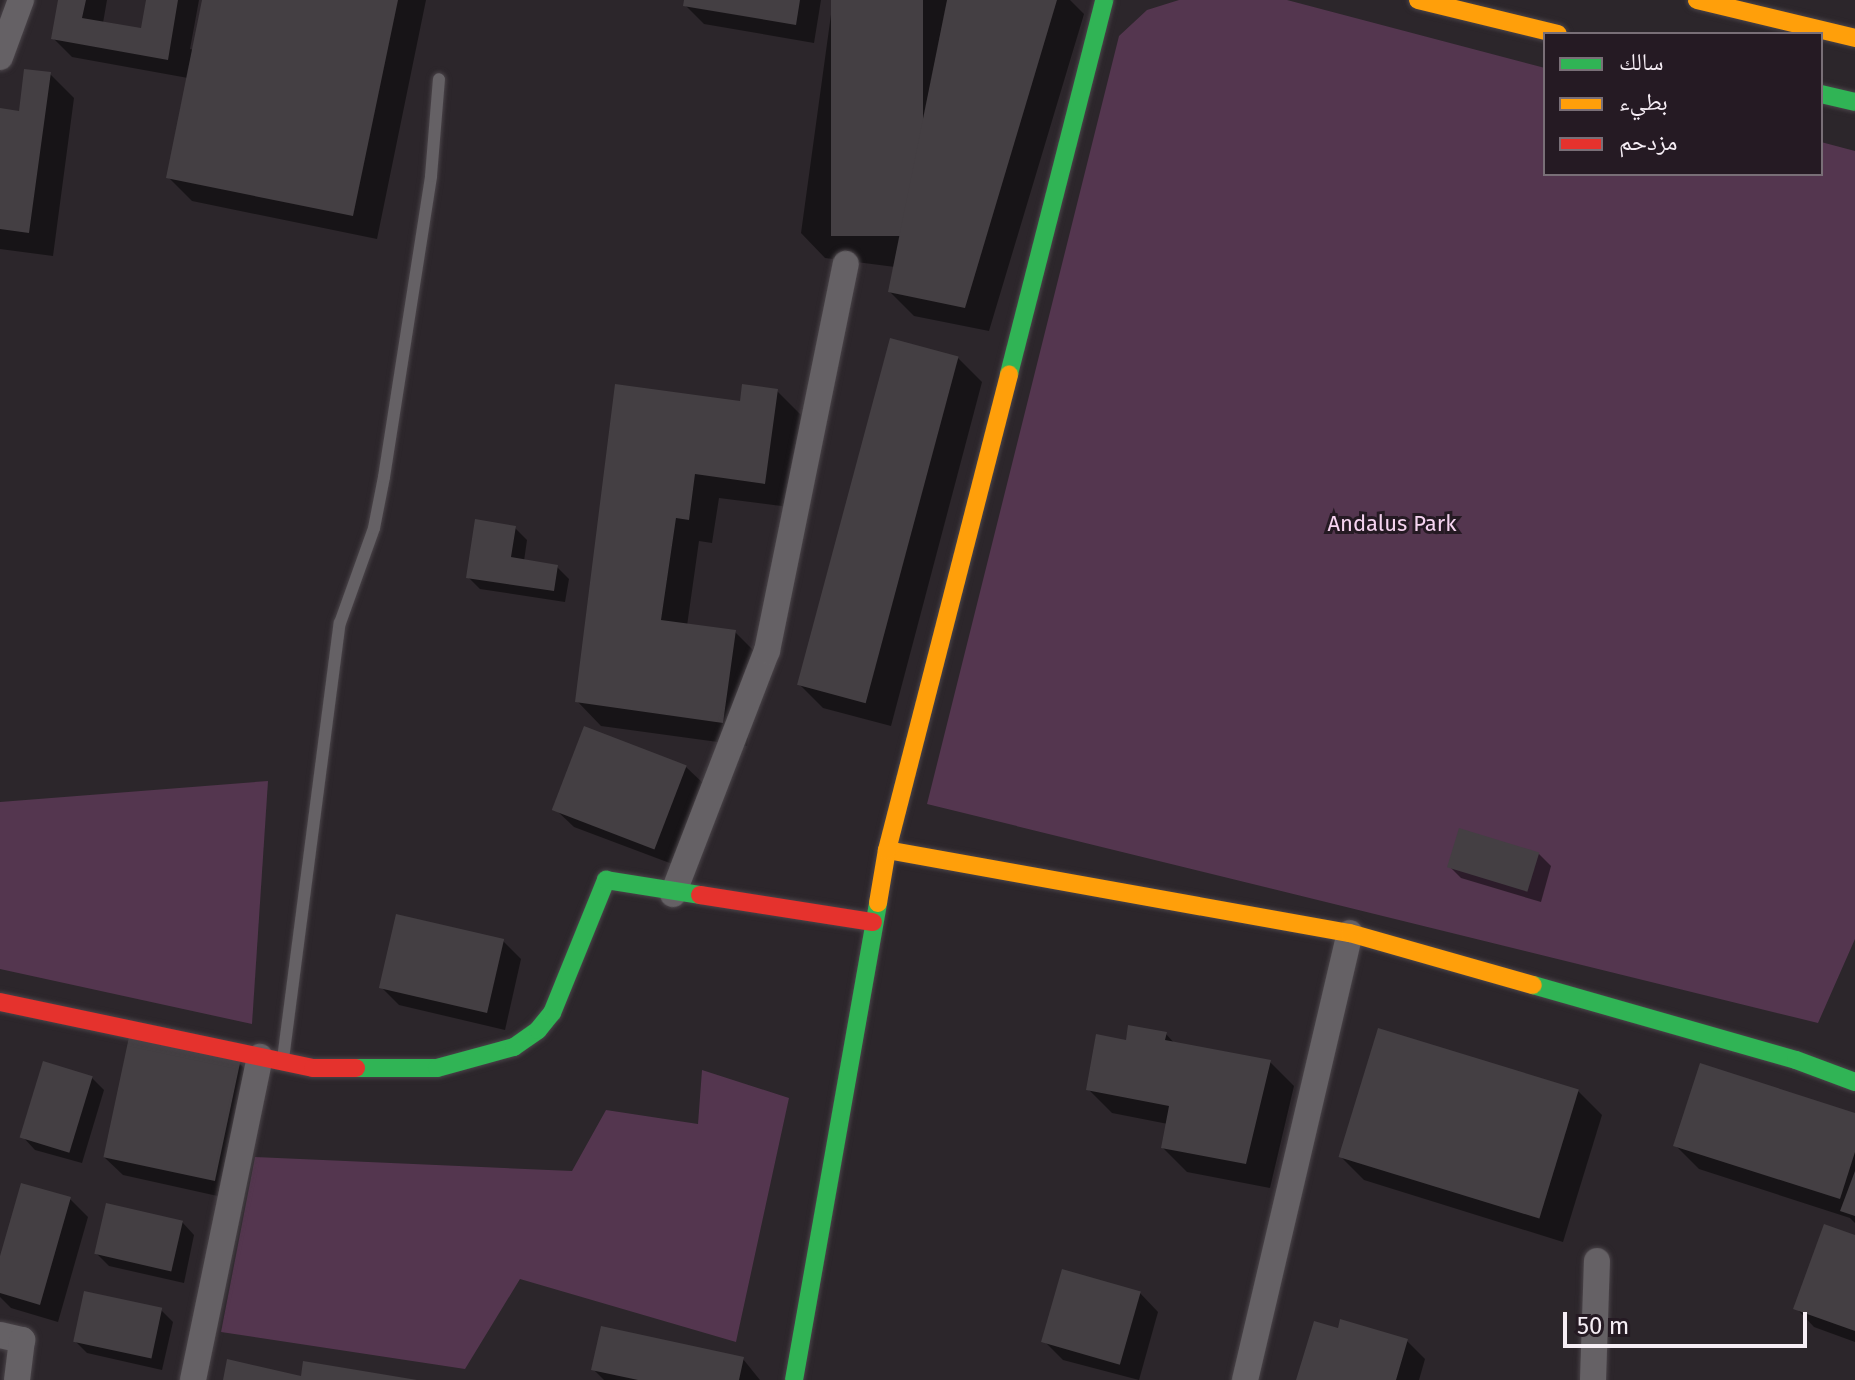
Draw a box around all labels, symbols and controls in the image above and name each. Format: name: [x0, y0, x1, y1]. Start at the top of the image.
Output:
legend: [1543, 32, 1823, 176]
text: سالك: [1619, 48, 1664, 76]
text: بطيء: [1619, 88, 1668, 116]
text: مزدحم: [1619, 128, 1678, 156]
park label: Andalus Park: [1327, 511, 1457, 537]
scale bar: [1567, 1296, 1811, 1346]
text: 50 m: [1577, 1312, 1629, 1340]

